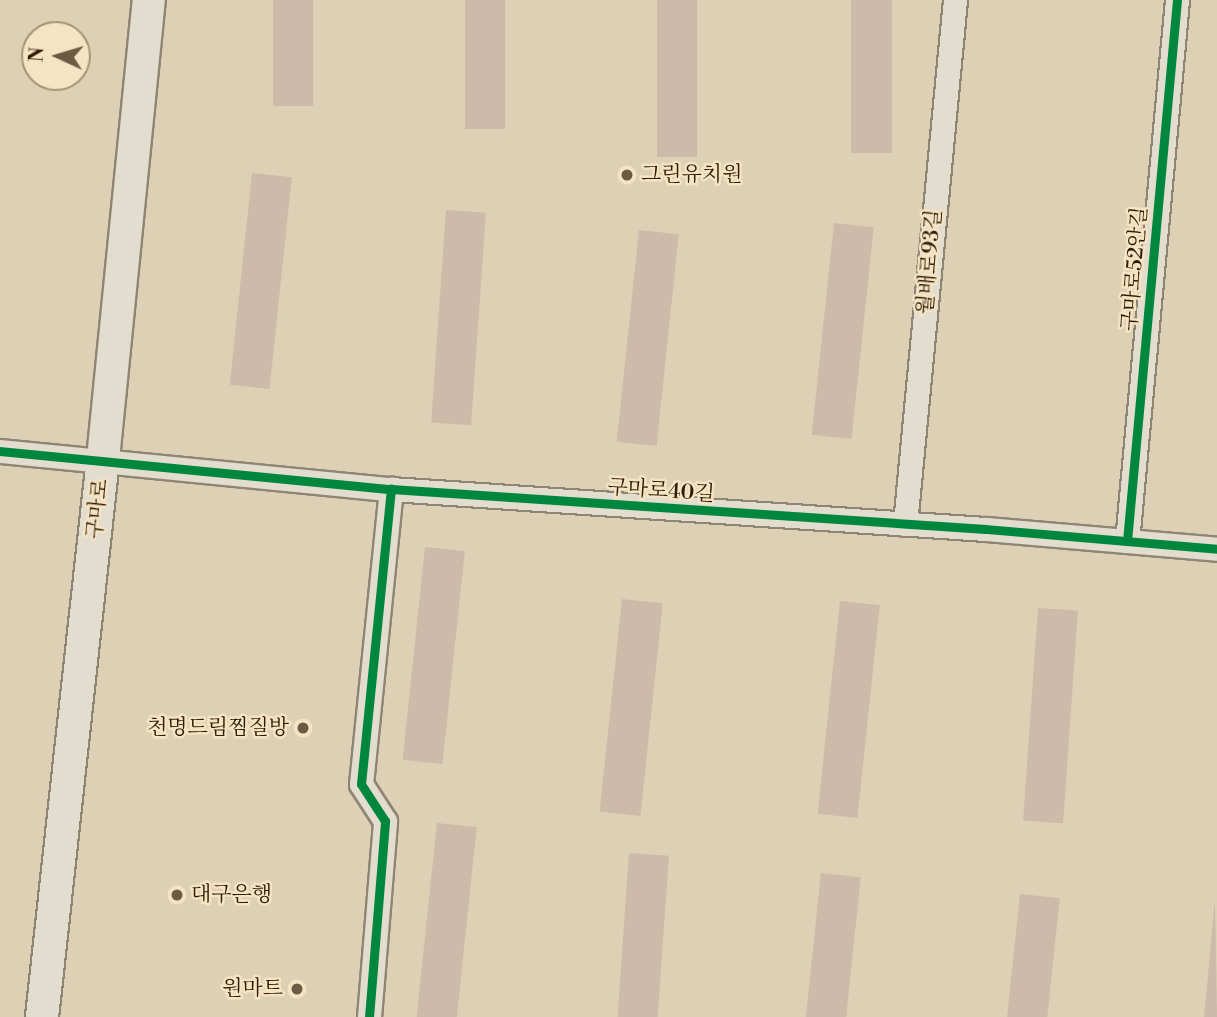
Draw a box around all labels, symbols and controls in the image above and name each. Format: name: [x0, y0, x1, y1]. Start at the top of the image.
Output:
north arrow: [21, 21, 91, 91]
text: N: [25, 46, 50, 63]
place label: 그린유치원: [641, 162, 742, 188]
marker: 그린유치원: [619, 167, 635, 183]
street label: 구마로52안길: [1117, 206, 1153, 332]
street label: 월배로93길: [913, 208, 947, 316]
street label: 구마로40길: [606, 475, 716, 507]
street label: 구마로: [82, 477, 114, 541]
place label: 천명드림찜질방: [147, 715, 289, 741]
marker: 천명드림찜질방: [295, 720, 311, 736]
place label: 대구은행: [191, 882, 272, 908]
marker: 대구은행: [169, 887, 185, 903]
place label: 원마트: [222, 976, 283, 1002]
marker: 원마트: [289, 981, 305, 997]

